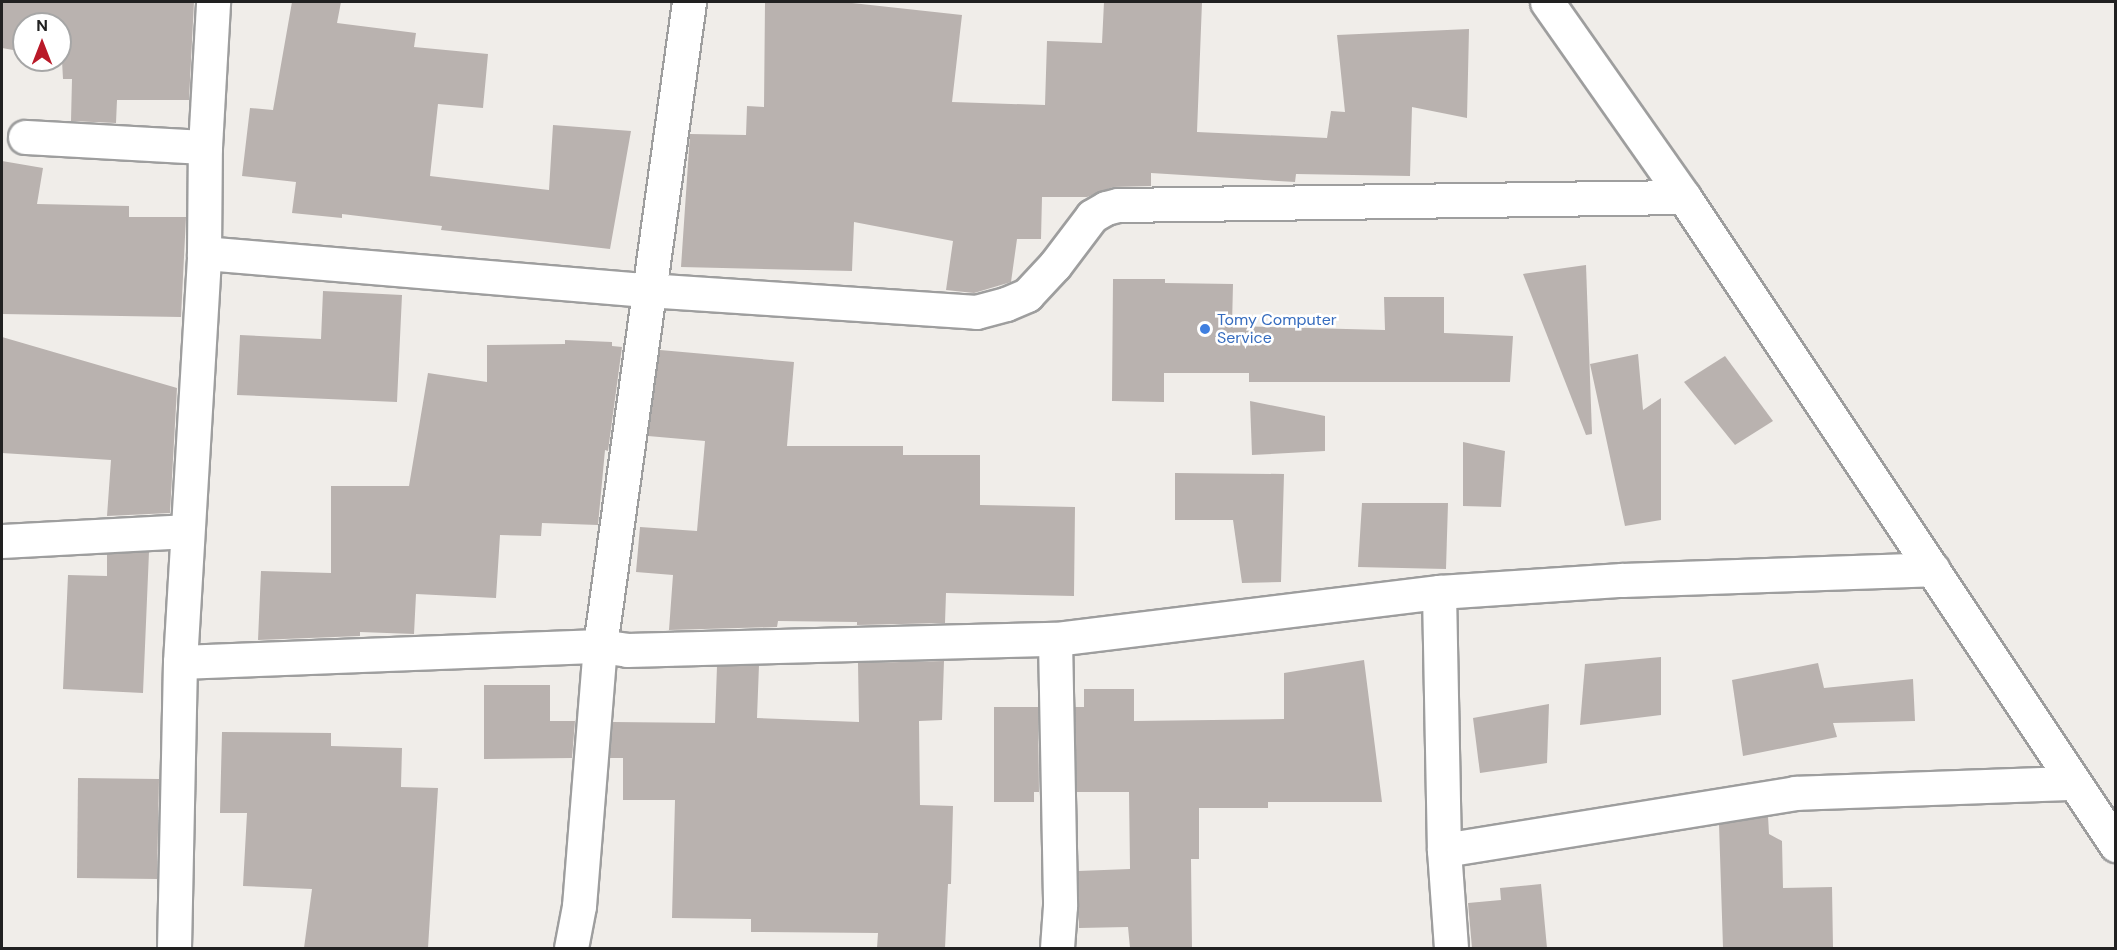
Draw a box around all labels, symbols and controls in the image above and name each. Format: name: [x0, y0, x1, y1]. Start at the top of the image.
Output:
north arrow: [12, 12, 72, 72]
text: N: [36, 15, 48, 36]
place label: Tomy Computer Service: [1217, 310, 1337, 348]
marker: Tomy Computer Service: [1198, 322, 1212, 336]

